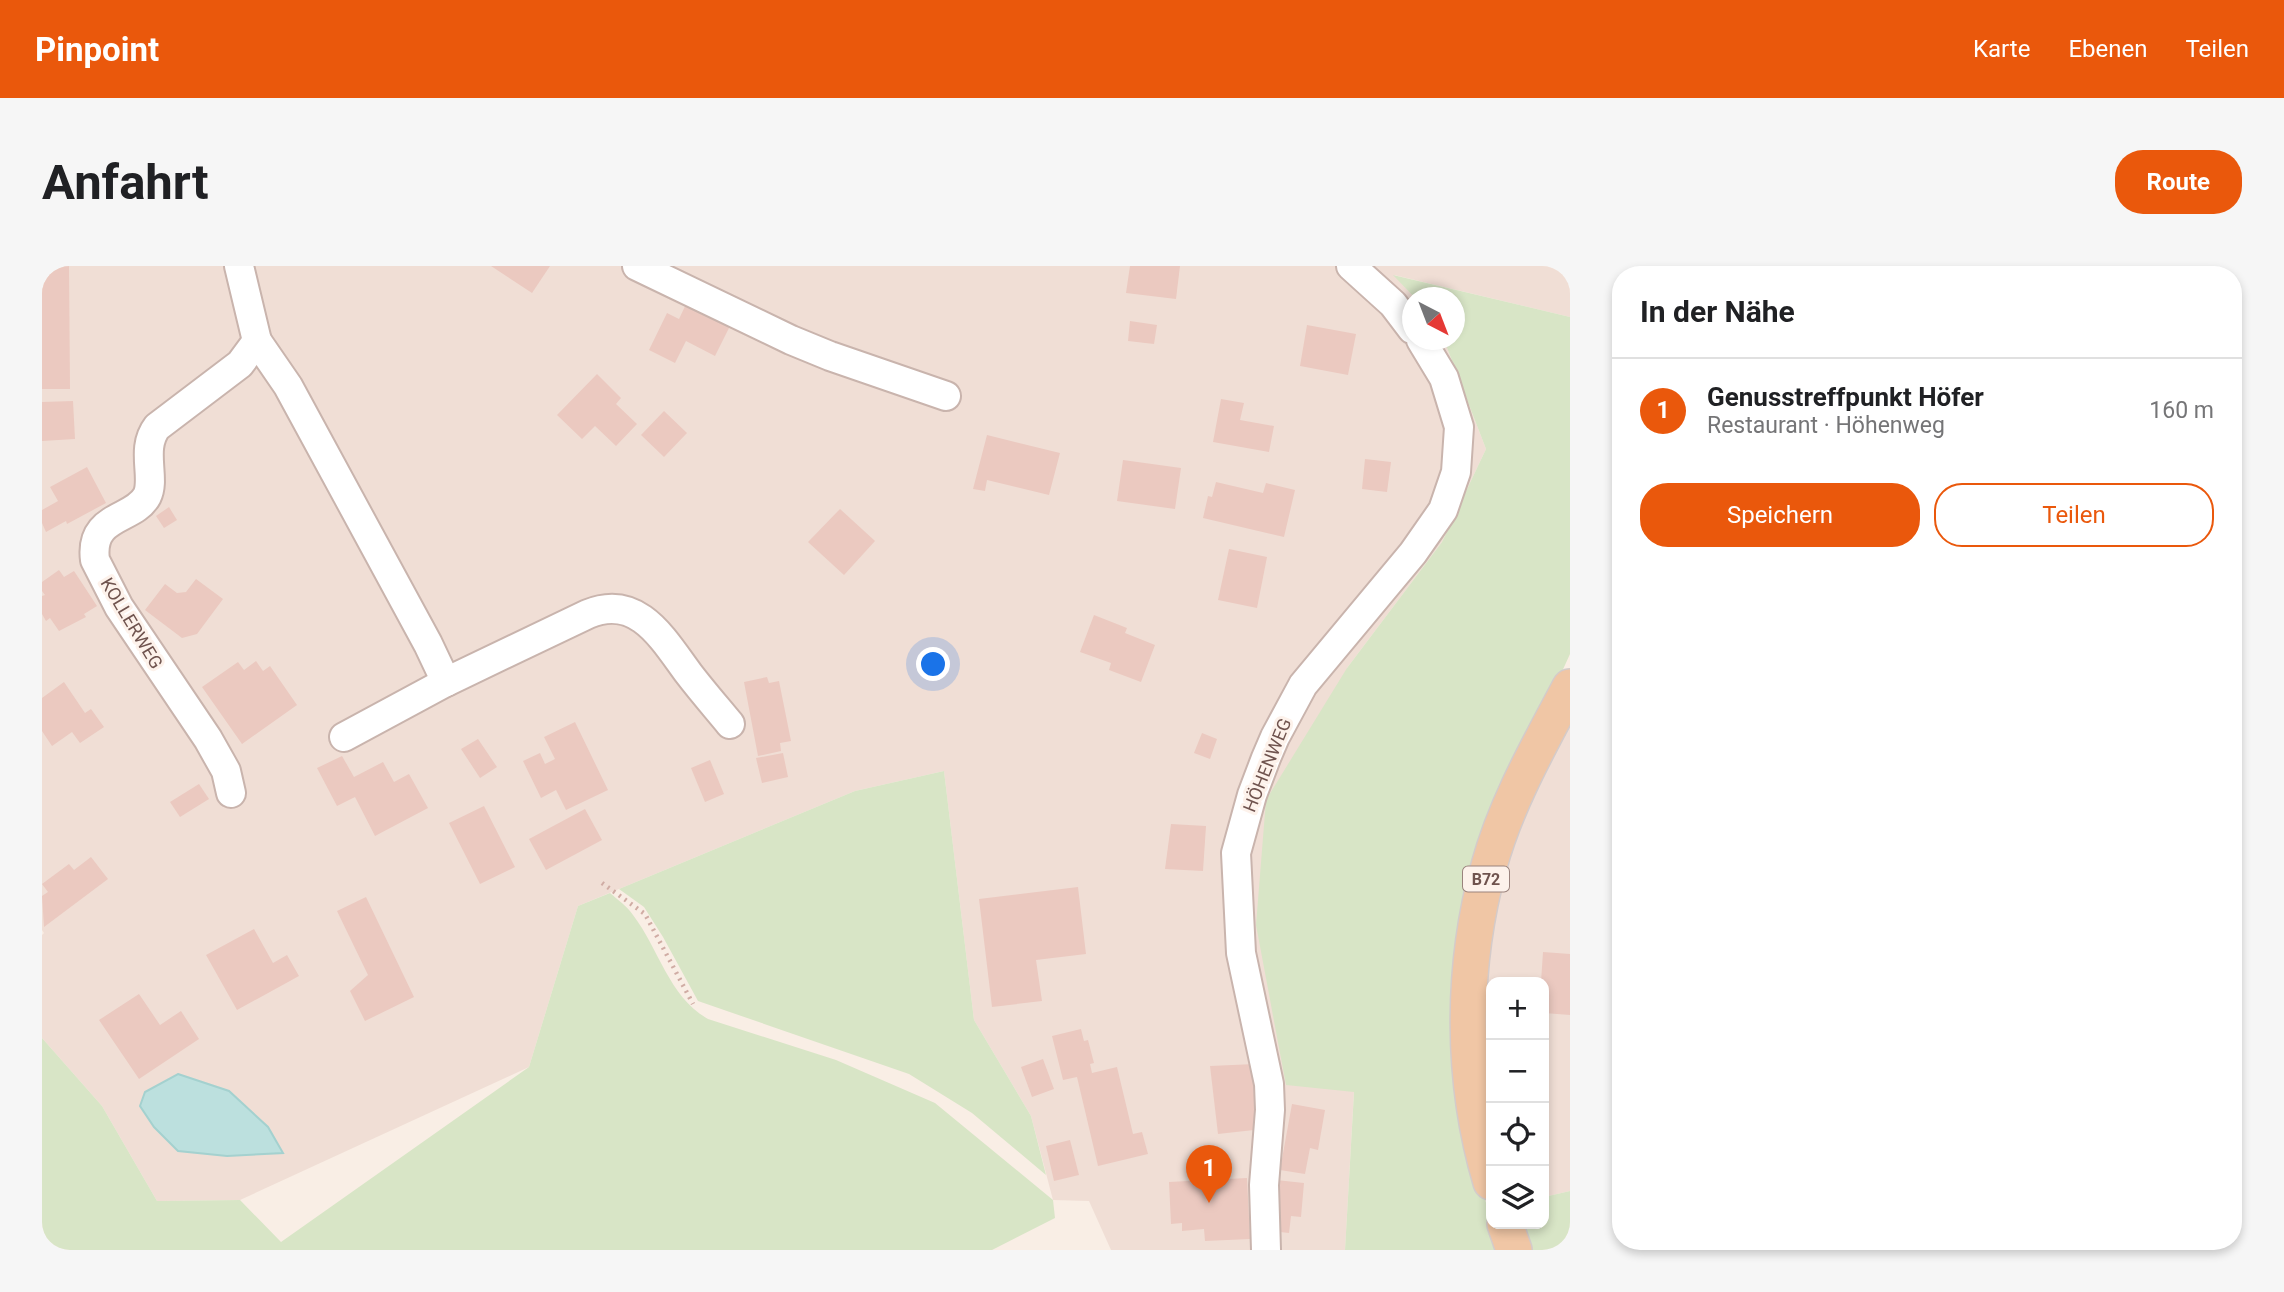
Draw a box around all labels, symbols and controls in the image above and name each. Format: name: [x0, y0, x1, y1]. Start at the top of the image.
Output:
text: Pinpoint: [35, 30, 159, 69]
text: Karte: [1973, 35, 2030, 63]
text: Ebenen: [2068, 35, 2147, 63]
text: Teilen: [2185, 35, 2249, 63]
button: Route: [2115, 150, 2242, 214]
text: Anfahrt: [42, 154, 209, 211]
north arrow: [1402, 287, 1465, 350]
text: In der Nähe: [1640, 294, 1795, 329]
text: Genusstreffpunkt Höfer: [1707, 382, 1984, 412]
text: 1: [1656, 397, 1670, 424]
text: 160 m: [2149, 397, 2214, 424]
text: Restaurant · Höhenweg: [1707, 412, 1945, 439]
button: Speichern: [1640, 483, 1920, 547]
button: Teilen: [1934, 483, 2214, 547]
street label: KOLLERWEG: [97, 574, 167, 672]
your location: [916, 647, 950, 681]
street label: HÖHENWEG: [1239, 715, 1295, 815]
road number: B72: [1463, 866, 1509, 892]
map controls: [1486, 977, 1549, 1229]
button: +: [1486, 977, 1549, 1040]
button: −: [1486, 1040, 1549, 1103]
button: locate: [1486, 1103, 1549, 1166]
pin: 1: [1186, 1145, 1232, 1203]
button: layers: [1486, 1166, 1549, 1229]

